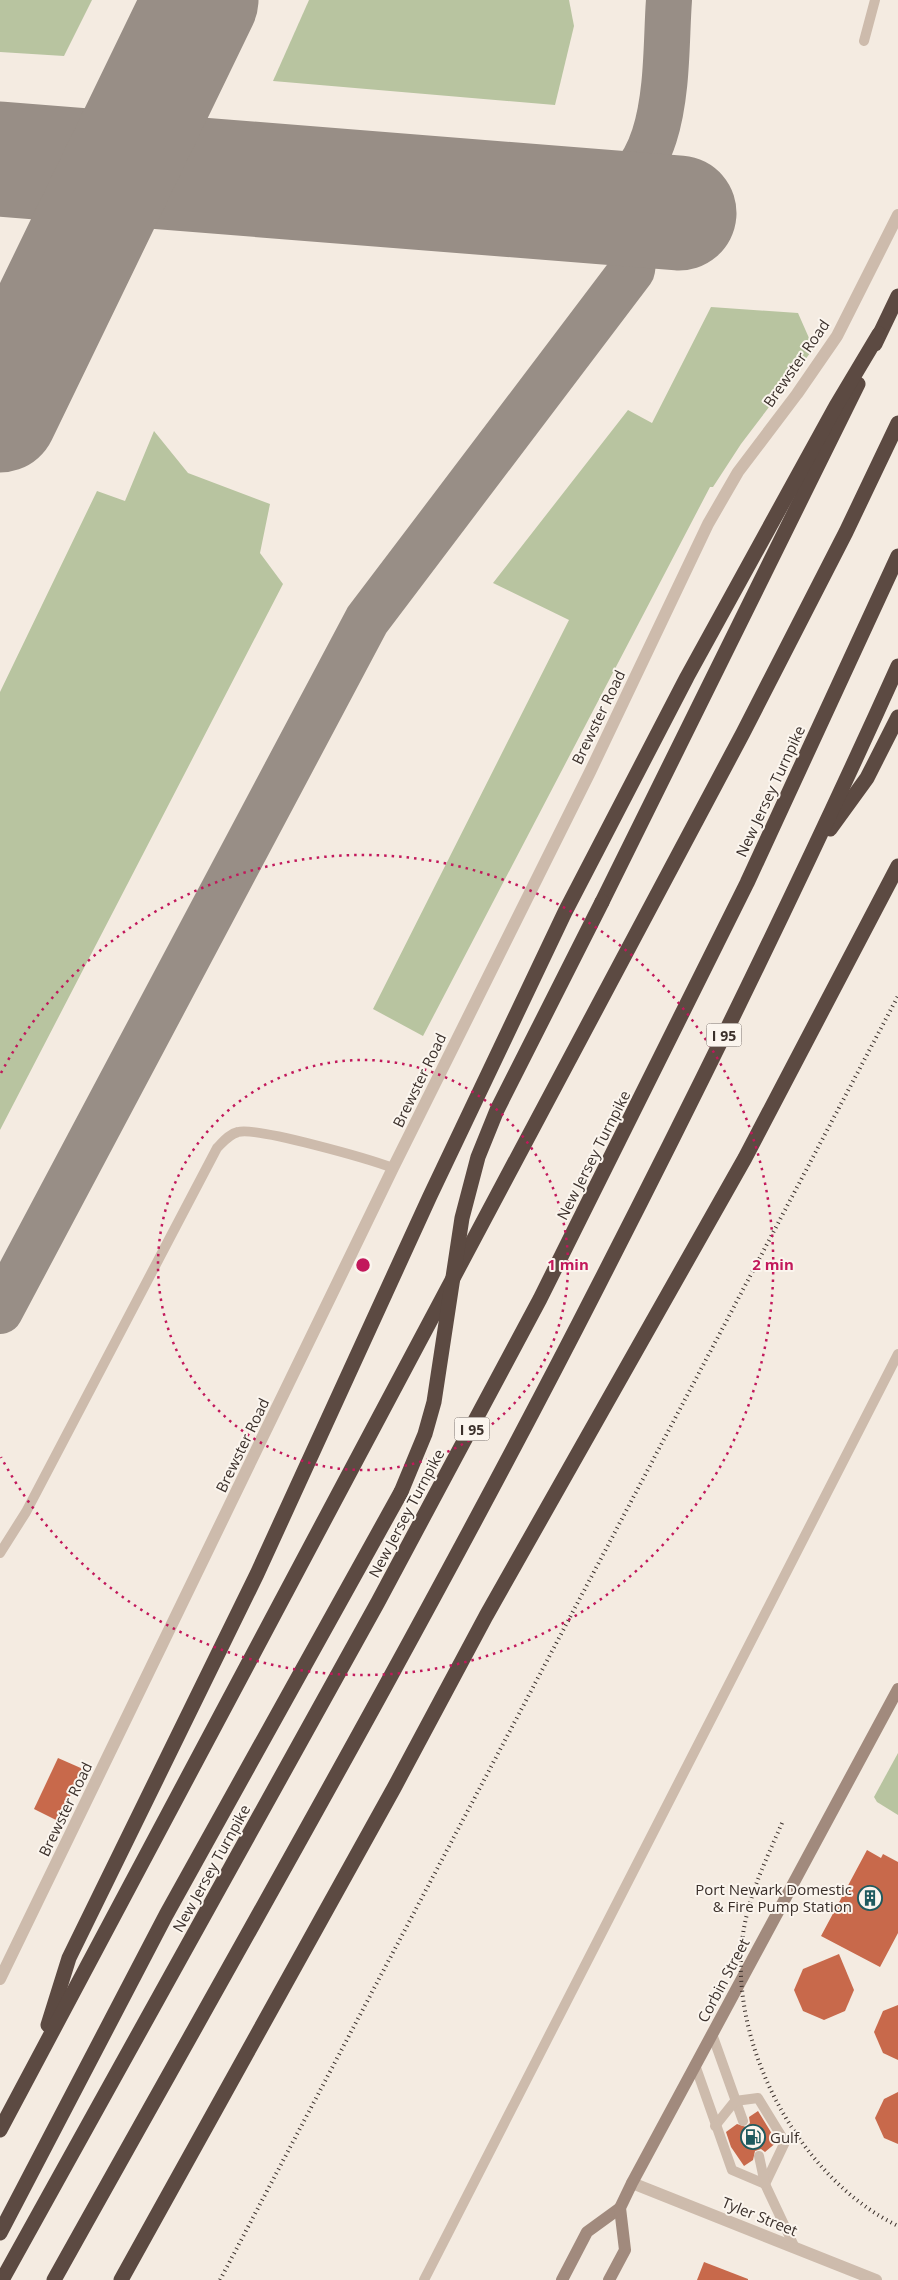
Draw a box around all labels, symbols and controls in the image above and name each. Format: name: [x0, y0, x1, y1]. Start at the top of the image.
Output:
street label: Brewster Road: [758, 315, 834, 411]
street label: Brewster Road: [567, 667, 629, 767]
street label: New Jersey Turnpike: [731, 722, 809, 860]
road number: I 95: [706, 1024, 742, 1046]
street label: Brewster Road: [388, 1030, 450, 1130]
street label: New Jersey Turnpike: [552, 1087, 634, 1223]
text: 1 min: [547, 1254, 589, 1274]
text: 2 min: [752, 1254, 794, 1274]
centre of rings: [354, 1256, 372, 1274]
street label: Brewster Road: [211, 1395, 273, 1495]
road number: I 95: [454, 1418, 490, 1440]
street label: New Jersey Turnpike: [364, 1445, 448, 1581]
street label: Brewster Road: [34, 1759, 96, 1859]
street label: New Jersey Turnpike: [168, 1801, 254, 1935]
place label: Port Newark Domestic & Fire Pump Station: [695, 1879, 852, 1916]
building icon: Port Newark Domestic & Fire Pump Station: [857, 1885, 883, 1911]
street label: Corbin Street: [692, 1934, 754, 2026]
fuel station icon: Gulf: [740, 2124, 766, 2150]
place label: Gulf: [770, 2127, 800, 2147]
street label: Tyler Street: [719, 2192, 801, 2240]

